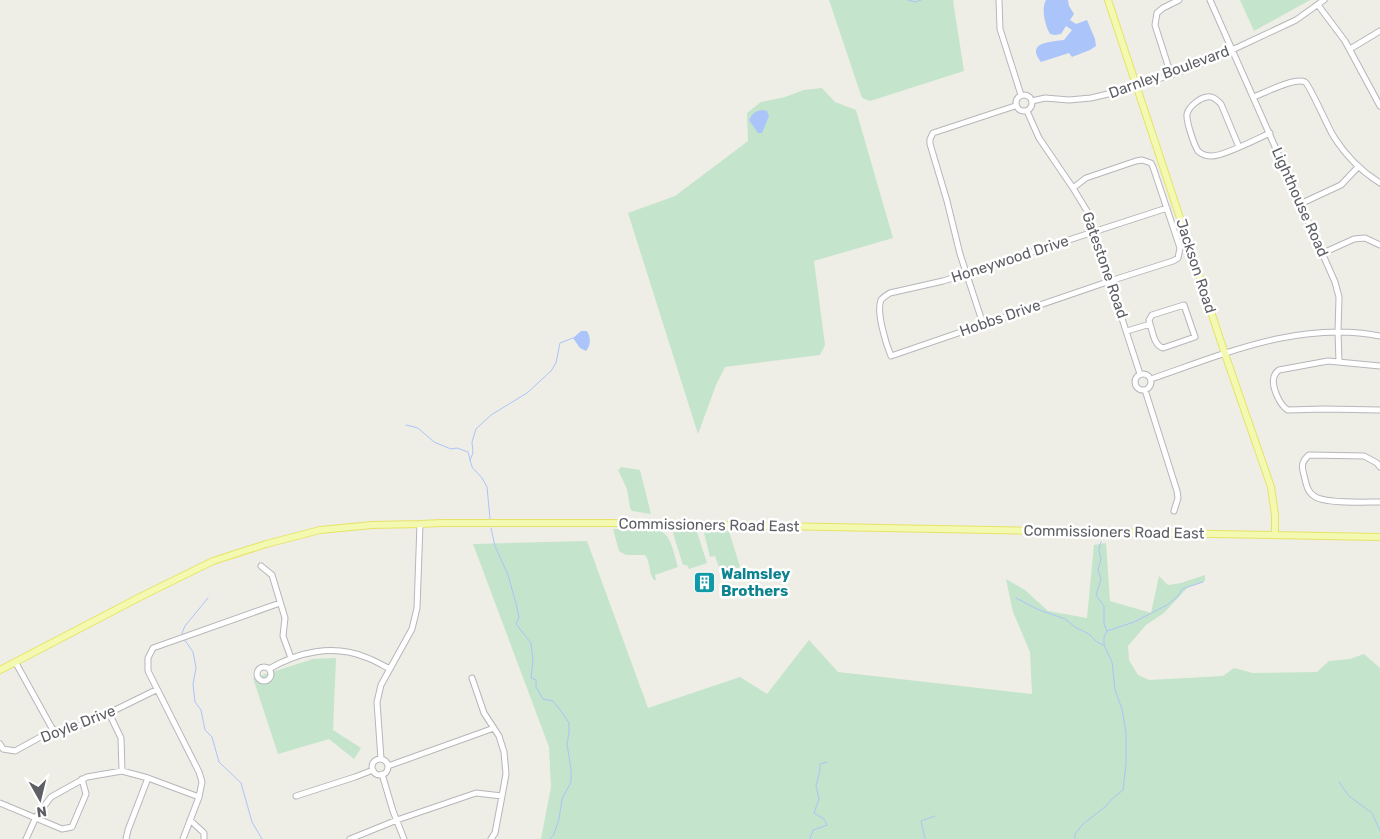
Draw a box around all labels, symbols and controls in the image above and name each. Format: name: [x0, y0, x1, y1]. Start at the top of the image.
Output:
street label: Darnley Boulevard: [1106, 42, 1232, 102]
street label: Lighthouse Road: [1268, 144, 1332, 260]
street label: Gatestone Road: [1078, 209, 1132, 321]
street label: Jackson Road: [1172, 217, 1220, 315]
street label: Honeywood Drive: [949, 232, 1071, 286]
street label: Hobbs Drive: [957, 296, 1043, 340]
street label: Commissioners Road East: [618, 514, 800, 536]
street label: Commissioners Road East: [1023, 521, 1205, 543]
place label: Walmsley Brothers: [721, 565, 790, 600]
building icon: Walmsley Brothers: [693, 571, 717, 595]
street label: Doyle Drive: [38, 701, 118, 747]
north arrow: [15, 774, 65, 824]
text: N: [36, 802, 48, 820]

